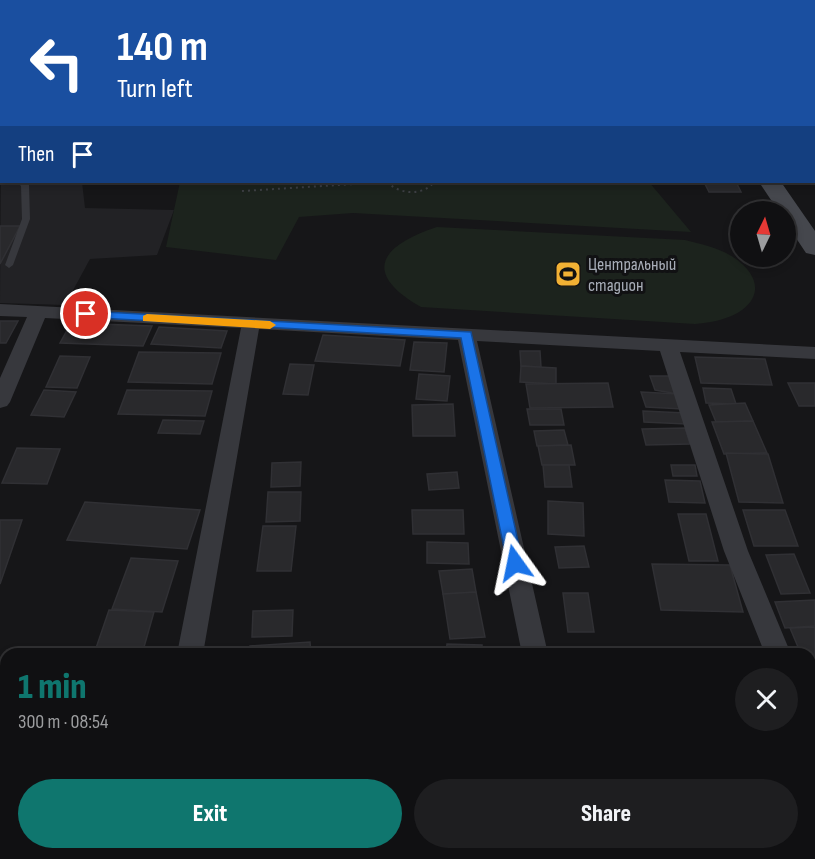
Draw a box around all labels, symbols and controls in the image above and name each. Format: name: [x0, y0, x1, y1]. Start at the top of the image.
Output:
text: 140 m: [117, 22, 208, 73]
icon: left: [18, 24, 96, 102]
text: Turn left: [117, 73, 193, 105]
icon: arrive: [66, 138, 99, 171]
text: Then: [18, 141, 54, 168]
north arrow: [730, 201, 796, 267]
map controls: [730, 201, 796, 267]
place label: Центральный стадион: [588, 254, 676, 296]
sports icon: Центральный стадион: [553, 259, 583, 289]
pin: [60, 288, 111, 339]
icon: arrive: [69, 297, 102, 330]
position arrow: [483, 531, 547, 595]
text: 1 min: [18, 666, 86, 709]
button: close: [735, 668, 798, 731]
text: 300 m · 08:54: [18, 710, 108, 734]
button: Exit: [18, 779, 402, 848]
button: Share: [414, 779, 798, 848]

